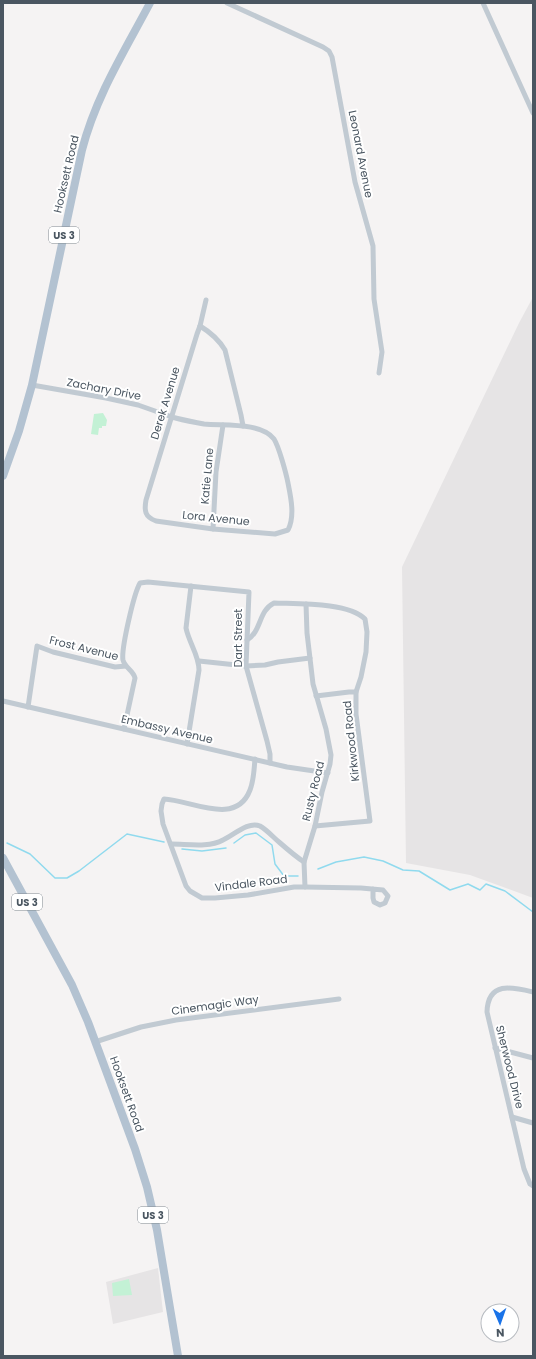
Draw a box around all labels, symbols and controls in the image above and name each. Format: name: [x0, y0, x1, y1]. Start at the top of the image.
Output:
street label: Leonard Avenue: [345, 109, 377, 199]
street label: Hooksett Road: [49, 133, 83, 215]
road number: US 3: [49, 227, 79, 243]
street label: Derek Avenue: [146, 364, 184, 441]
street label: Zachary Drive: [65, 374, 143, 404]
street label: Katie Lane: [197, 447, 217, 505]
street label: Lora Avenue: [182, 507, 251, 530]
street label: Dart Street: [230, 609, 246, 667]
street label: Frost Avenue: [48, 632, 120, 664]
street label: Kirkwood Road: [339, 700, 363, 782]
street label: Embassy Avenue: [120, 711, 215, 747]
street label: Rusty Road: [298, 759, 328, 823]
street label: Vindale Road: [214, 871, 288, 895]
road number: US 3: [12, 894, 42, 910]
street label: Cinemagic Way: [170, 991, 260, 1019]
street label: Sherwood Drive: [492, 1024, 528, 1111]
street label: Hooksett Road: [106, 1054, 148, 1134]
road number: US 3: [138, 1207, 168, 1223]
north arrow: [480, 1303, 520, 1343]
text: N: [496, 1325, 505, 1341]

